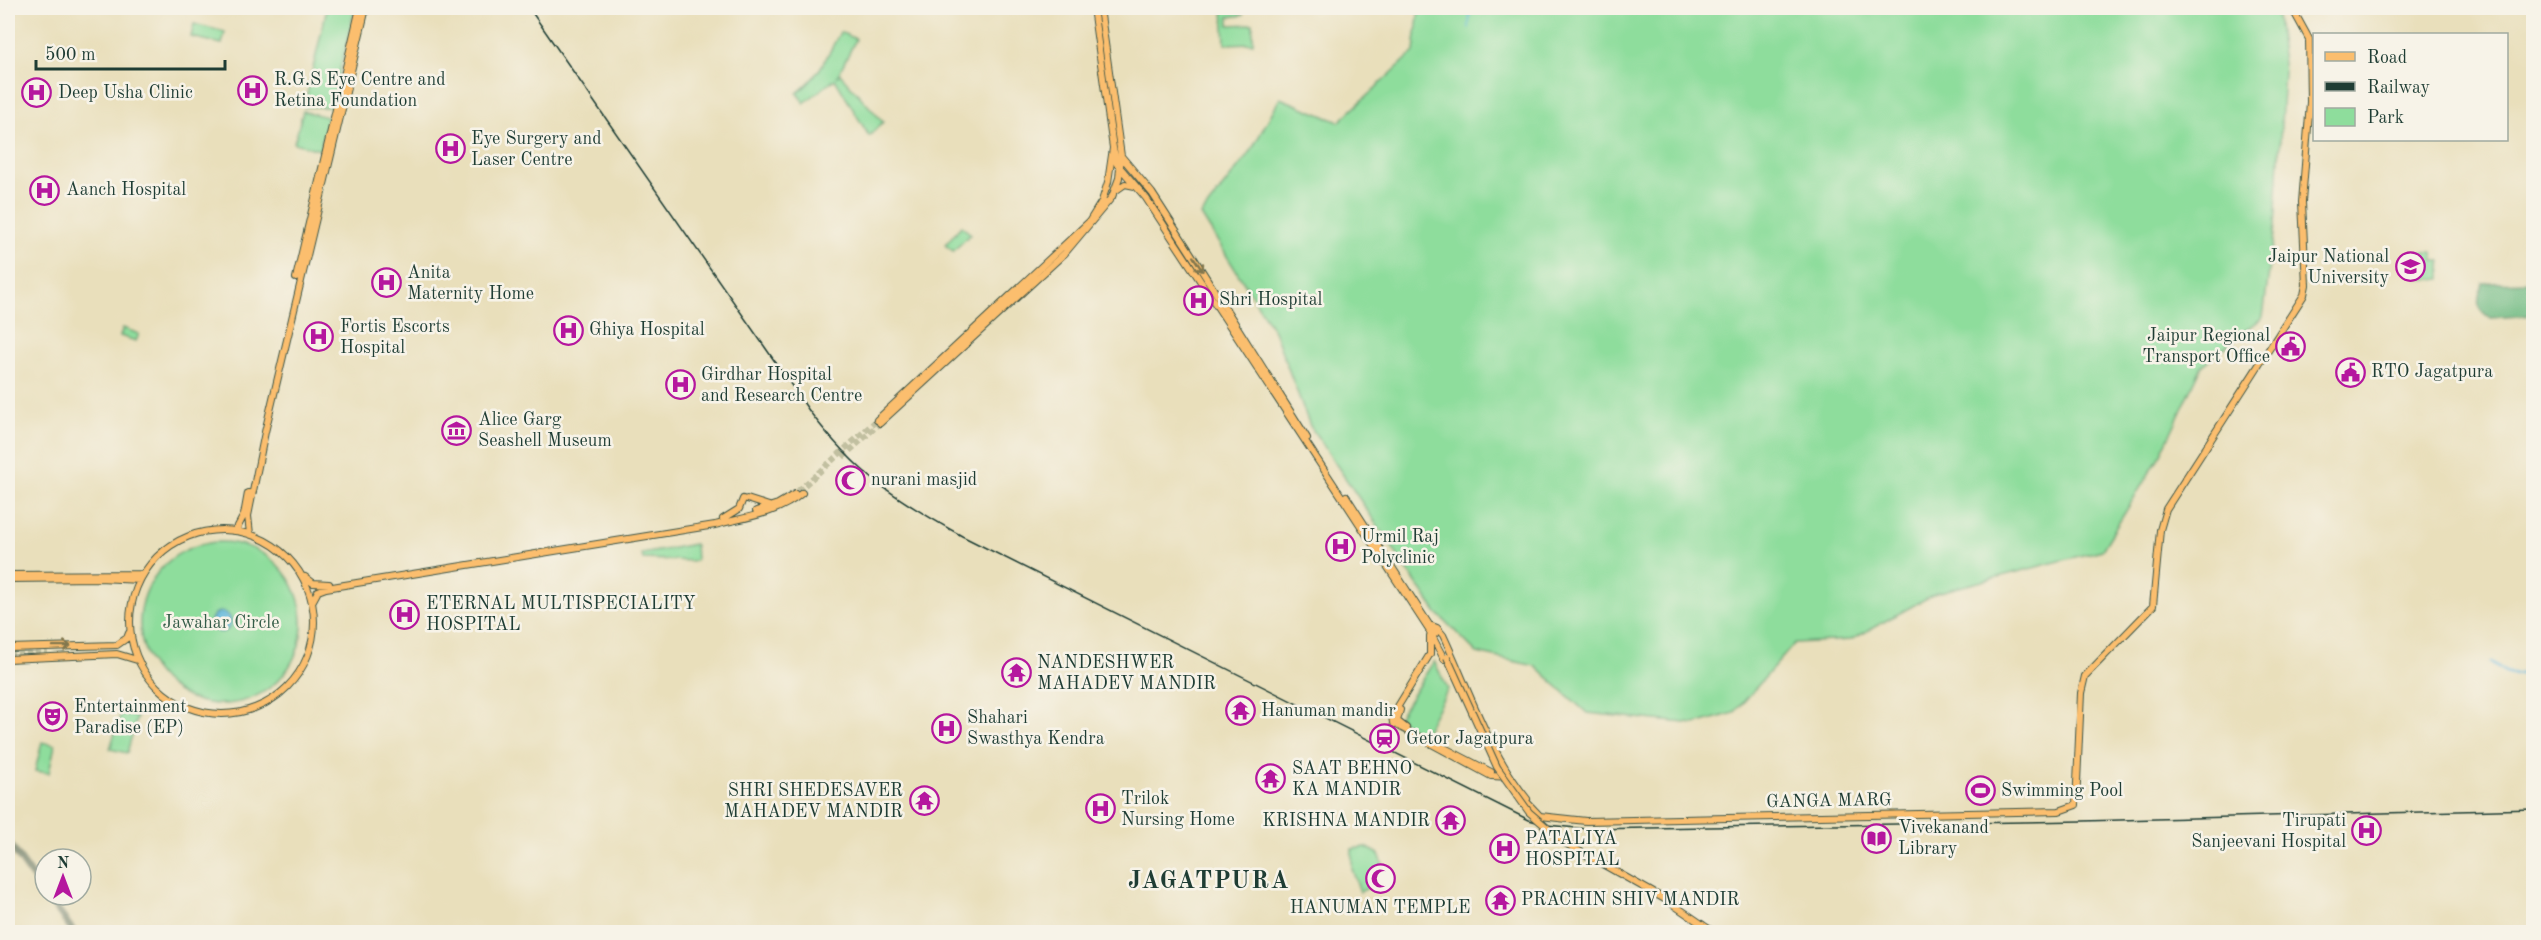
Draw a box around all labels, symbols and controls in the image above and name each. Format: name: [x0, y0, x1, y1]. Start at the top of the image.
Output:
scale bar: [36, 33, 225, 71]
legend: [2313, 33, 2508, 141]
text: 500 m: [45, 46, 96, 64]
text: Road: [2367, 49, 2407, 67]
place label: R.G.S Eye Centre and Retina Foundation: [274, 71, 446, 110]
hospital icon: R.G.S Eye Centre and Retina Foundation: [237, 74, 269, 106]
hospital icon: Deep Usha Clinic: [21, 77, 53, 109]
text: Railway: [2367, 79, 2430, 97]
place label: Deep Usha Clinic: [58, 84, 193, 102]
text: Park: [2367, 109, 2404, 127]
place label: Eye Surgery and Laser Centre: [471, 130, 602, 169]
hospital icon: Eye Surgery and Laser Centre: [434, 133, 466, 165]
hospital icon: Aanch Hospital: [29, 174, 61, 206]
place label: Aanch Hospital: [66, 181, 186, 199]
place label: Jaipur National University: [2268, 248, 2389, 287]
school or university icon: Jaipur National University: [2394, 251, 2426, 283]
one-way arrow: [1192, 255, 1204, 271]
place label: Anita Maternity Home: [407, 264, 534, 303]
hospital icon: Anita Maternity Home: [370, 267, 402, 299]
hospital icon: Shri Hospital: [1182, 284, 1214, 316]
place label: Shri Hospital: [1219, 291, 1323, 309]
hospital icon: Ghiya Hospital: [552, 314, 584, 346]
place label: Fortis Escorts Hospital: [340, 318, 450, 357]
hospital icon: Fortis Escorts Hospital: [303, 321, 335, 353]
place label: Ghiya Hospital: [589, 321, 705, 339]
place label: Jaipur Regional Transport Office: [2142, 327, 2270, 366]
public building icon: Jaipur Regional Transport Office: [2275, 330, 2307, 362]
public building icon: RTO Jagatpura: [2334, 356, 2366, 388]
place label: RTO Jagatpura: [2371, 363, 2493, 381]
place label: Girdhar Hospital and Research Centre: [701, 366, 862, 405]
hospital icon: Girdhar Hospital and Research Centre: [664, 369, 696, 401]
place label: Alice Garg Seashell Museum: [478, 411, 612, 450]
museum icon: Alice Garg Seashell Museum: [441, 414, 473, 446]
mosque icon: nurani masjid: [834, 464, 866, 496]
place label: nurani masjid: [871, 471, 977, 489]
place label: Urmil Raj Polyclinic: [1361, 528, 1439, 567]
hospital icon: Urmil Raj Polyclinic: [1324, 531, 1356, 563]
place label: ETERNAL MULTISPECIALITY HOSPITAL: [426, 595, 696, 634]
hospital icon: ETERNAL MULTISPECIALITY HOSPITAL: [389, 598, 421, 630]
park label: Jawahar Circle: [163, 614, 279, 632]
one-way arrow: [52, 640, 72, 652]
place label: NANDESHWER MAHADEV MANDIR: [1037, 654, 1216, 693]
temple icon: NANDESHWER MAHADEV MANDIR: [1000, 657, 1032, 689]
temple icon: Hanuman mandir: [1224, 695, 1256, 727]
place label: Entertainment Paradise (EP): [74, 698, 186, 737]
theatre icon: Entertainment Paradise (EP): [37, 701, 69, 733]
place label: Hanuman mandir: [1261, 702, 1397, 720]
place label: Shahari Swasthya Kendra: [967, 709, 1105, 748]
hospital icon: Shahari Swasthya Kendra: [930, 712, 962, 744]
station icon: Getor Jagatpura: [1369, 723, 1401, 755]
place label: Getor Jagatpura: [1406, 730, 1534, 748]
place label: SAAT BEHNO KA MANDIR: [1292, 760, 1412, 799]
temple icon: SAAT BEHNO KA MANDIR: [1255, 763, 1287, 795]
sports icon: Swimming Pool: [1964, 775, 1996, 807]
place label: SHRI SHEDESAVER MAHADEV MANDIR: [724, 782, 903, 821]
place label: Swimming Pool: [2001, 782, 2123, 800]
temple icon: SHRI SHEDESAVER MAHADEV MANDIR: [908, 785, 940, 817]
place label: Trilok Nursing Home: [1121, 790, 1235, 829]
street label: GANGA MARG: [1766, 791, 1892, 811]
hospital icon: Trilok Nursing Home: [1084, 793, 1116, 825]
temple icon: KRISHNA MANDIR: [1435, 805, 1467, 837]
place label: KRISHNA MANDIR: [1262, 812, 1430, 830]
place label: Tirupati Sanjeevani Hospital: [2191, 812, 2346, 851]
hospital icon: Tirupati Sanjeevani Hospital: [2351, 815, 2383, 847]
place label: Vivekanand Library: [1898, 819, 1989, 858]
library icon: Vivekanand Library: [1861, 822, 1893, 854]
place label: PATALIYA HOSPITAL: [1525, 830, 1620, 869]
hospital icon: PATALIYA HOSPITAL: [1488, 833, 1520, 865]
north arrow: [33, 847, 93, 907]
text: N: [57, 856, 70, 872]
mosque icon: HANUMAN TEMPLE: [1364, 863, 1396, 895]
district label: JAGATPURA: [1128, 870, 1290, 894]
temple icon: PRACHIN SHIV MANDIR: [1484, 884, 1516, 916]
place label: PRACHIN SHIV MANDIR: [1521, 891, 1739, 909]
place label: HANUMAN TEMPLE: [1290, 899, 1470, 917]

